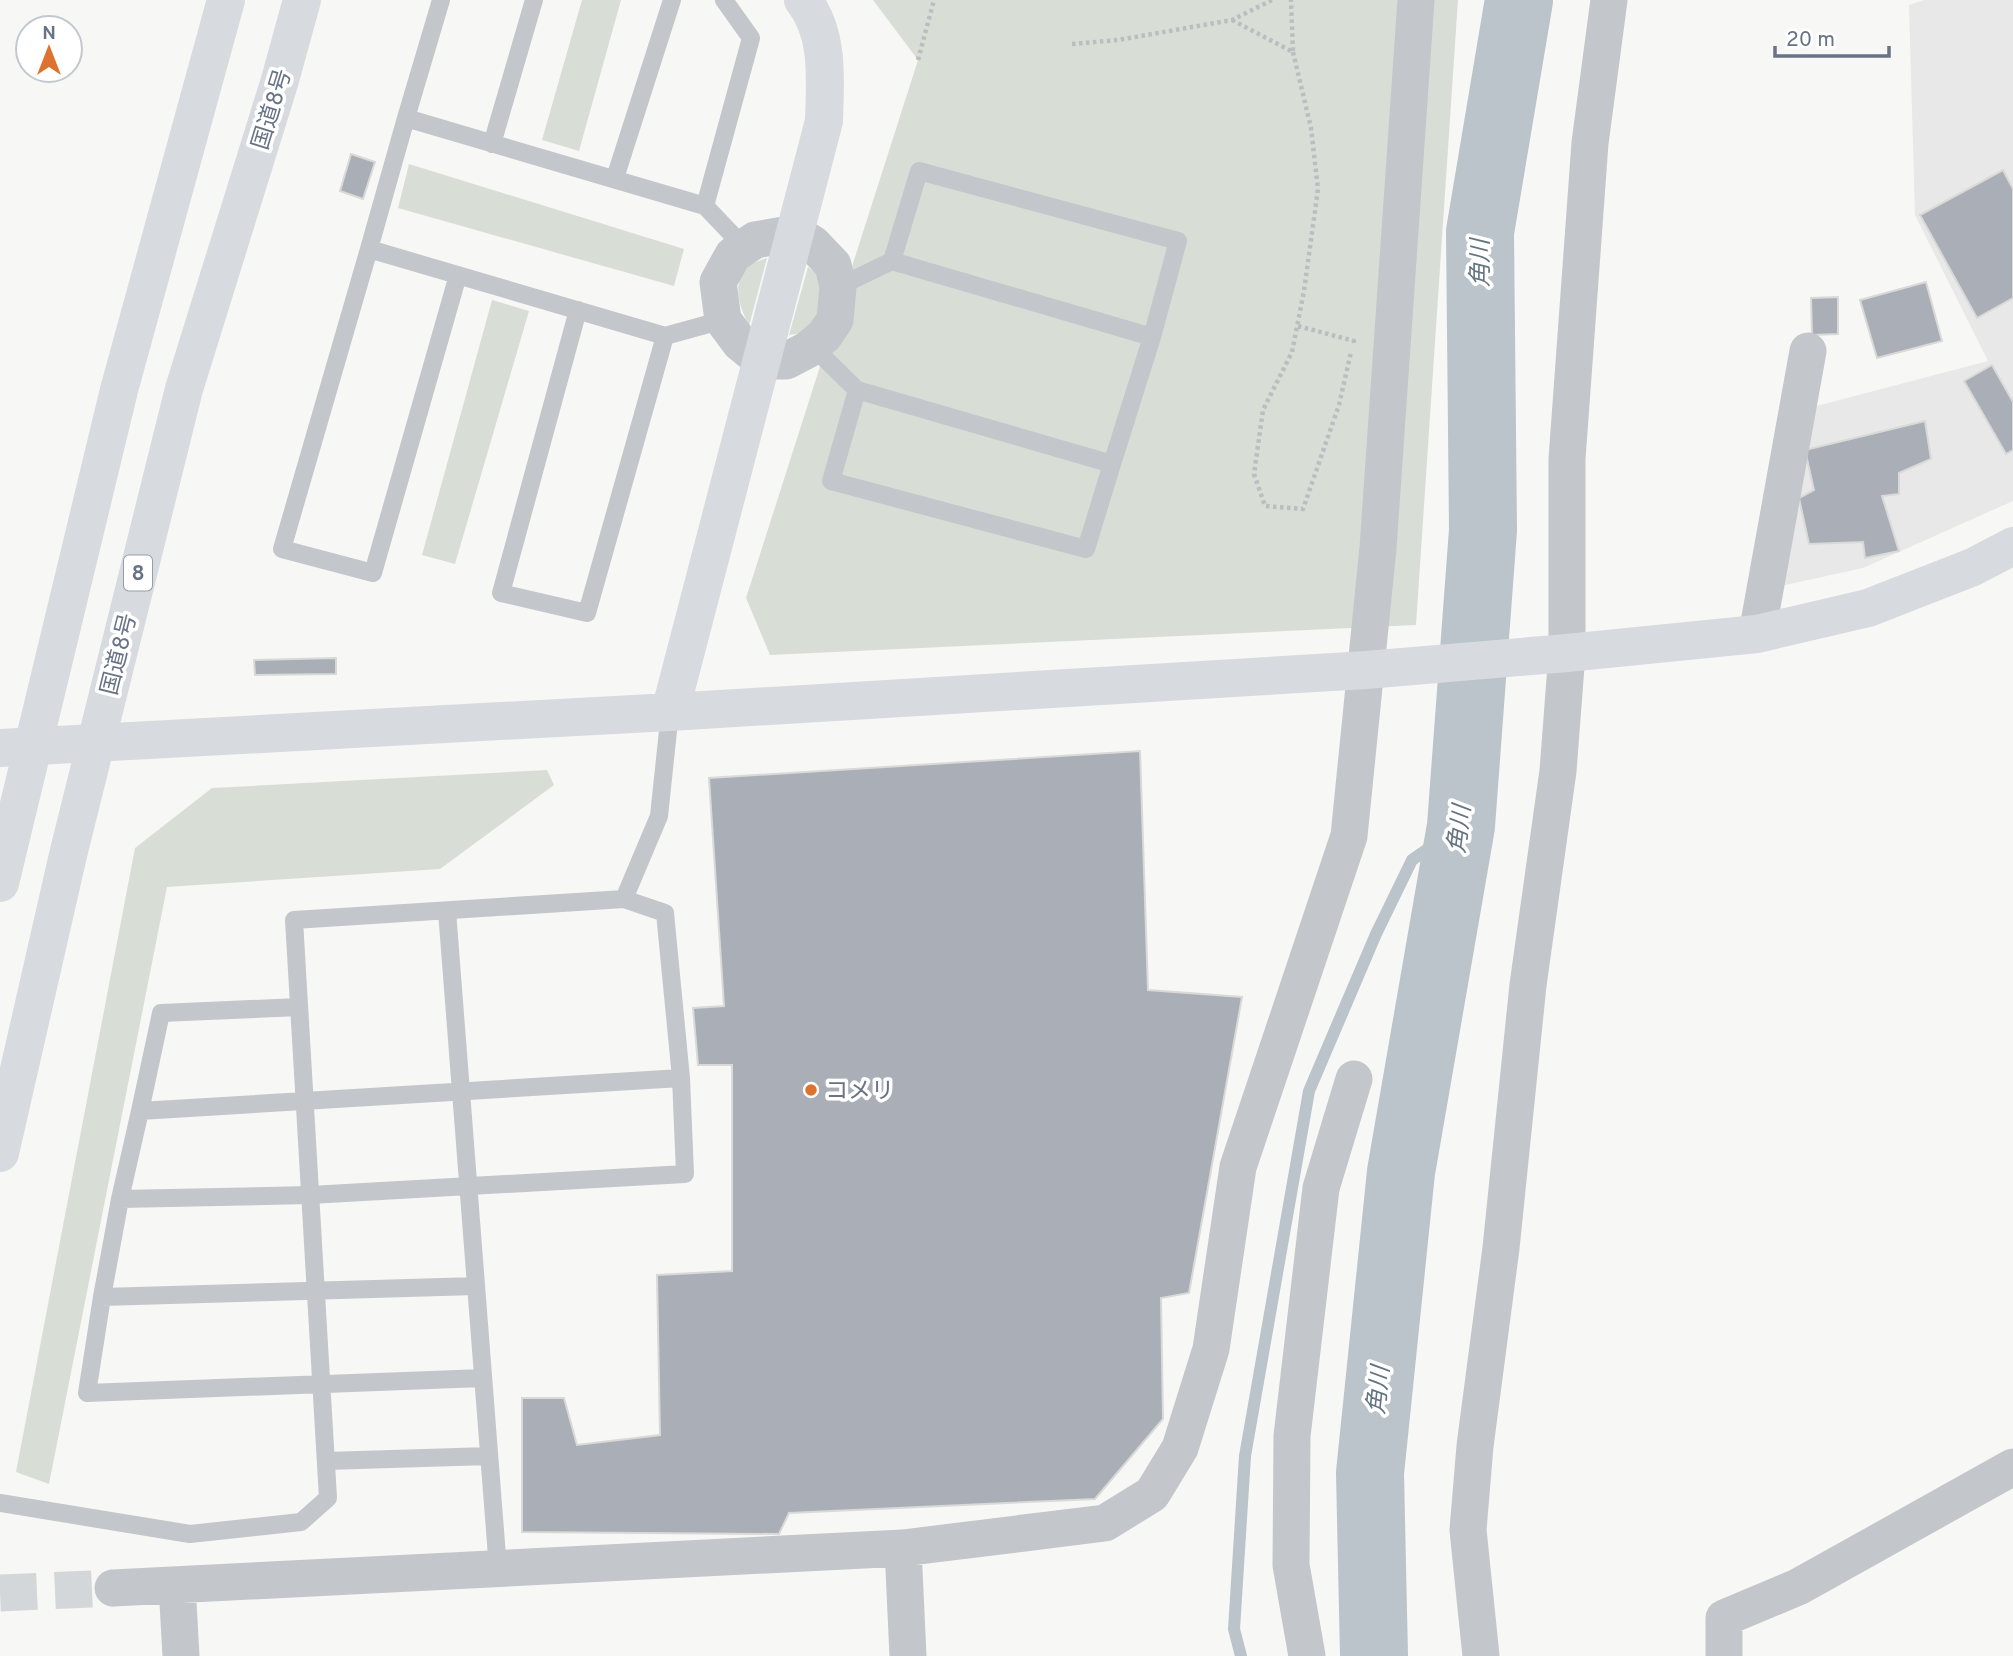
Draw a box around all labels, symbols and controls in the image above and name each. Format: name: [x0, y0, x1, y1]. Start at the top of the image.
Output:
north arrow: [14, 14, 84, 84]
scale bar: [1775, 14, 1889, 58]
text: N: [42, 22, 56, 46]
text: 20 m: [1786, 27, 1835, 54]
street label: 国道8号: [247, 66, 299, 154]
water label: 角川: [1467, 236, 1497, 287]
road number: 8: [124, 556, 152, 590]
street label: 国道8号: [96, 611, 145, 698]
water label: 角川: [1443, 801, 1479, 855]
place label: コメリ: [825, 1078, 894, 1107]
marker: コメリ: [803, 1082, 819, 1098]
water label: 角川: [1363, 1362, 1398, 1416]

